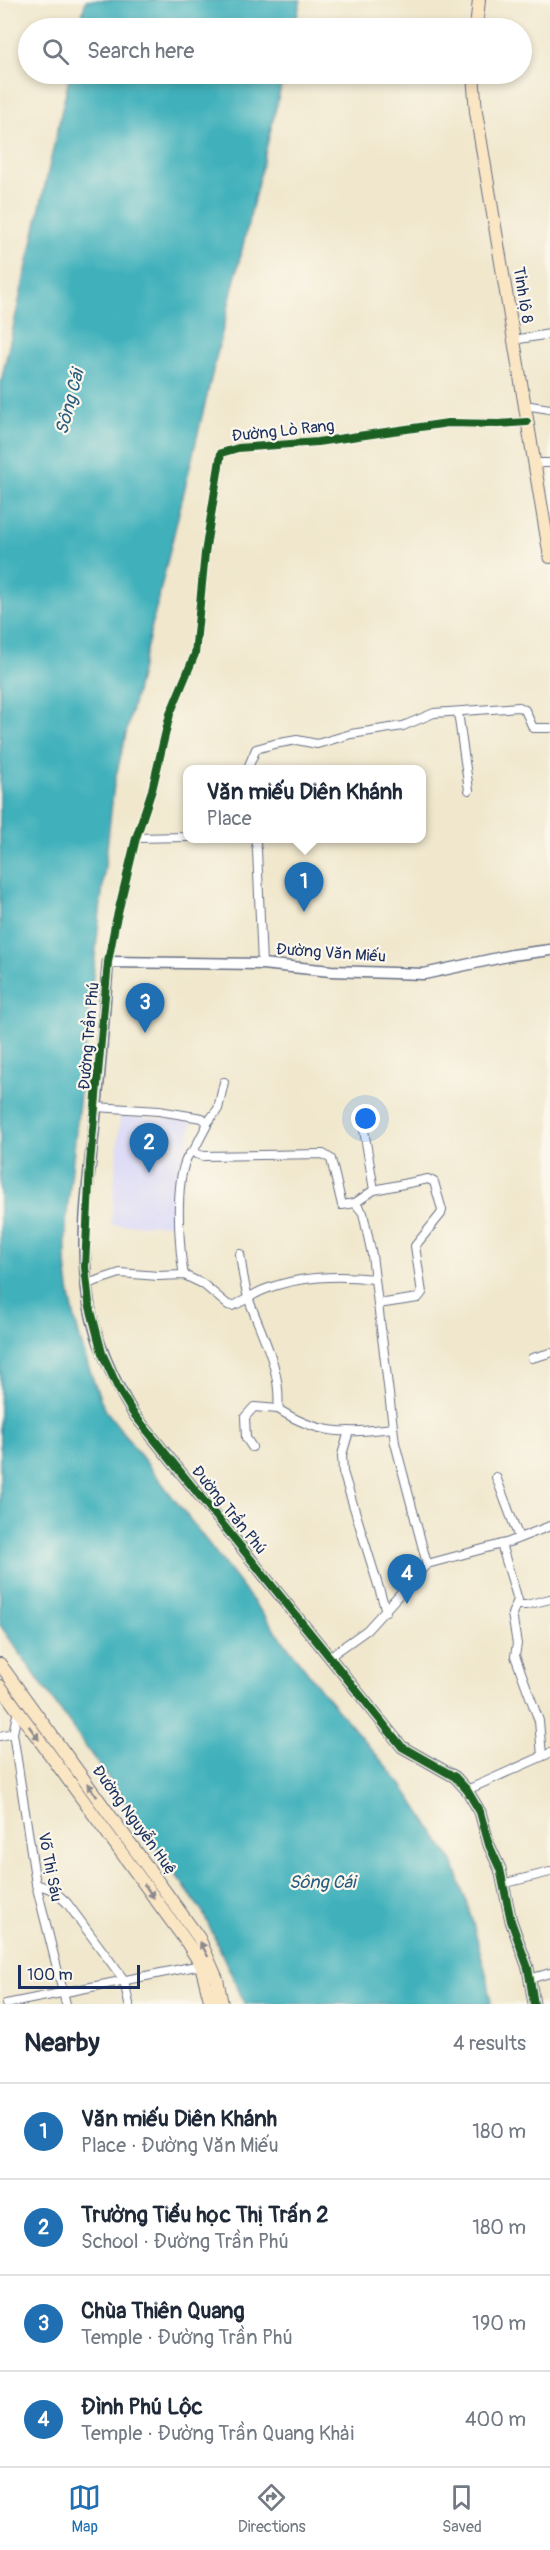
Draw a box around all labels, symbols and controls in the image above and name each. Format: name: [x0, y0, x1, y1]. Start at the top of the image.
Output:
search box: [18, 18, 532, 84]
icon: search: [39, 35, 72, 68]
text: Search here: [87, 37, 194, 65]
street label: Tỉnh lộ 8: [509, 265, 537, 325]
water label: Sông Cái: [50, 364, 90, 437]
street label: Đường Lò Rang: [231, 416, 335, 446]
popup: [183, 765, 426, 843]
text: Văn miếu Diên Khánh: [207, 778, 403, 806]
text: Place: [207, 806, 252, 831]
pin: 1: [284, 862, 324, 912]
street label: Đường Văn Miếu: [275, 939, 387, 967]
street label: Đường Trần Phú: [73, 981, 104, 1091]
pin: 3: [126, 984, 164, 1033]
your location: [351, 1104, 380, 1133]
pin: 2: [130, 1124, 168, 1173]
street label: Đường Trần Phú: [187, 1461, 272, 1558]
pin: 4: [388, 1554, 426, 1604]
one-way arrow: [28, 1726, 40, 1741]
street label: Đường Nguyễn Huệ: [88, 1761, 180, 1879]
one-way arrow: [86, 1782, 98, 1797]
street label: Võ Thị Sáu: [33, 1831, 67, 1903]
water label: Sông Cái: [289, 1871, 358, 1894]
one-way arrow: [143, 1883, 155, 1898]
one-way arrow: [199, 1940, 209, 1957]
scale bar: [18, 1962, 140, 1990]
text: 100 m: [27, 1965, 73, 1985]
text: Nearby: [24, 2027, 100, 2059]
text: 4 results: [453, 2031, 526, 2056]
text: Văn miếu Diên Khánh: [81, 2105, 277, 2133]
text: 1: [40, 2119, 47, 2144]
text: 180 m: [472, 2119, 526, 2144]
text: Place · Đường Văn Miếu: [81, 2133, 279, 2158]
text: Trường Tiểu học Thị Trấn 2: [81, 2201, 329, 2229]
text: 2: [38, 2215, 49, 2240]
text: 180 m: [472, 2215, 526, 2240]
text: School · Đường Trần Phú: [81, 2229, 289, 2254]
text: Chùa Thiên Quang: [81, 2297, 245, 2325]
text: 3: [38, 2311, 49, 2336]
text: 190 m: [472, 2311, 526, 2336]
text: Temple · Đường Trần Phú: [81, 2325, 293, 2350]
text: Đình Phú Lộc: [81, 2393, 203, 2421]
text: 4: [38, 2407, 49, 2432]
text: 400 m: [465, 2407, 526, 2432]
text: Temple · Đường Trần Quang Khải: [81, 2421, 354, 2446]
tab: Map: [68, 2481, 101, 2537]
tab: Directions: [238, 2481, 306, 2537]
tab: Saved: [442, 2481, 482, 2537]

